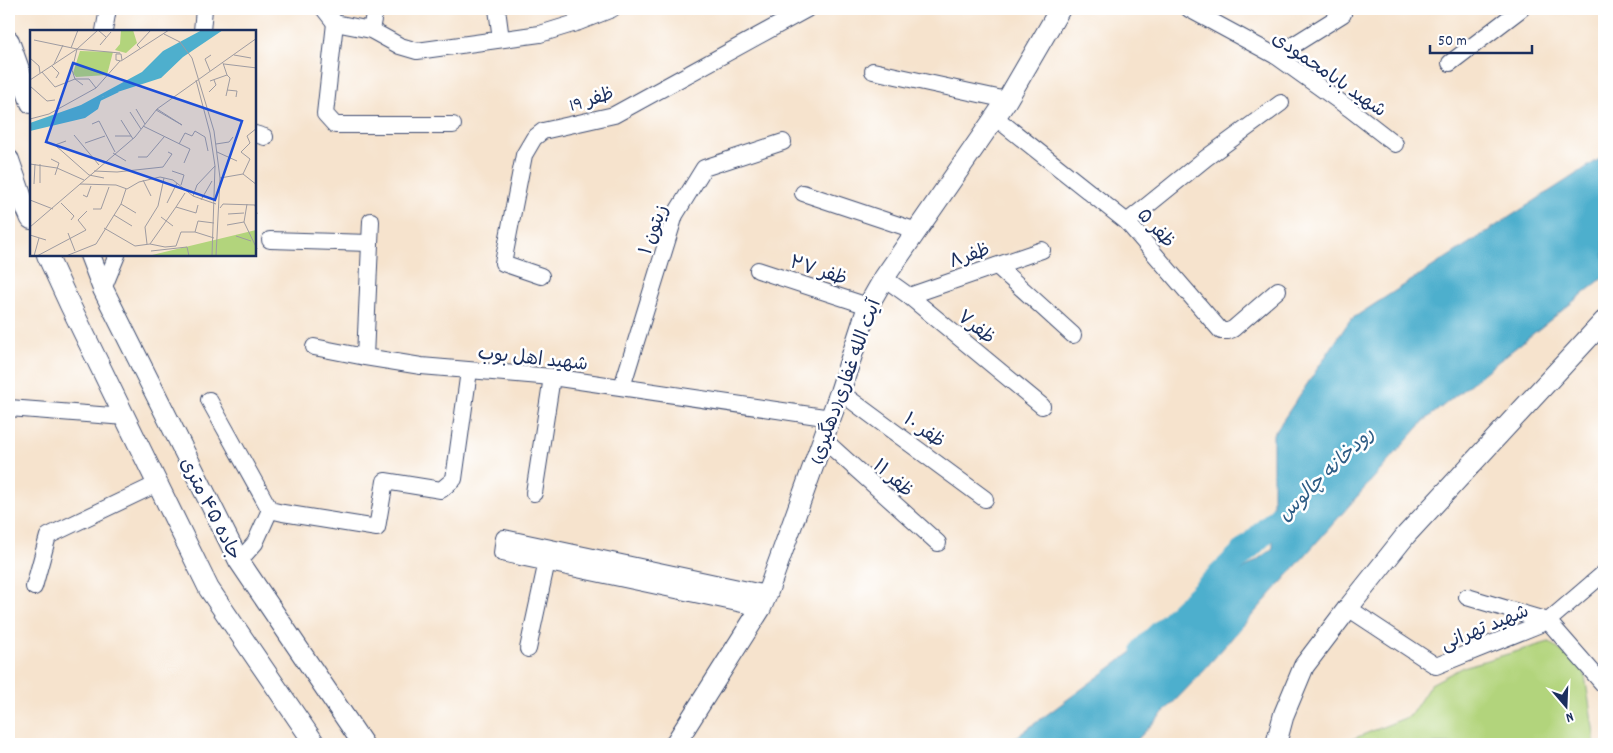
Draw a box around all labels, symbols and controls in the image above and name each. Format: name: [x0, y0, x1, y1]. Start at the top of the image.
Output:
scale bar: [1430, 22, 1533, 54]
street label: شهید بابامحمودی: [1265, 26, 1391, 126]
inset map: [30, 30, 256, 256]
text: 50 m: [1438, 31, 1467, 53]
street label: ظفر 19: [566, 82, 618, 121]
street label: زیتون ۱: [634, 201, 677, 259]
street label: ظفر ۵: [1129, 203, 1180, 255]
street label: ظفر۸: [946, 238, 994, 277]
street label: ظفر ۲۷: [786, 250, 850, 294]
street label: آیت الله غفاری(دهگیری): [805, 295, 890, 468]
street label: ظفر۷: [950, 305, 999, 352]
street label: شهید اهل بوب: [476, 341, 589, 380]
street label: ظفر ۱۰: [897, 407, 949, 456]
water label: رودخانه چالوس: [1272, 421, 1382, 529]
street label: جاده ۴۵ متری: [171, 453, 246, 566]
street label: ظفر ۱۱: [865, 454, 918, 505]
street label: شهید تهرانی: [1437, 599, 1534, 659]
north arrow: [1540, 680, 1590, 730]
text: N: [1563, 706, 1576, 727]

